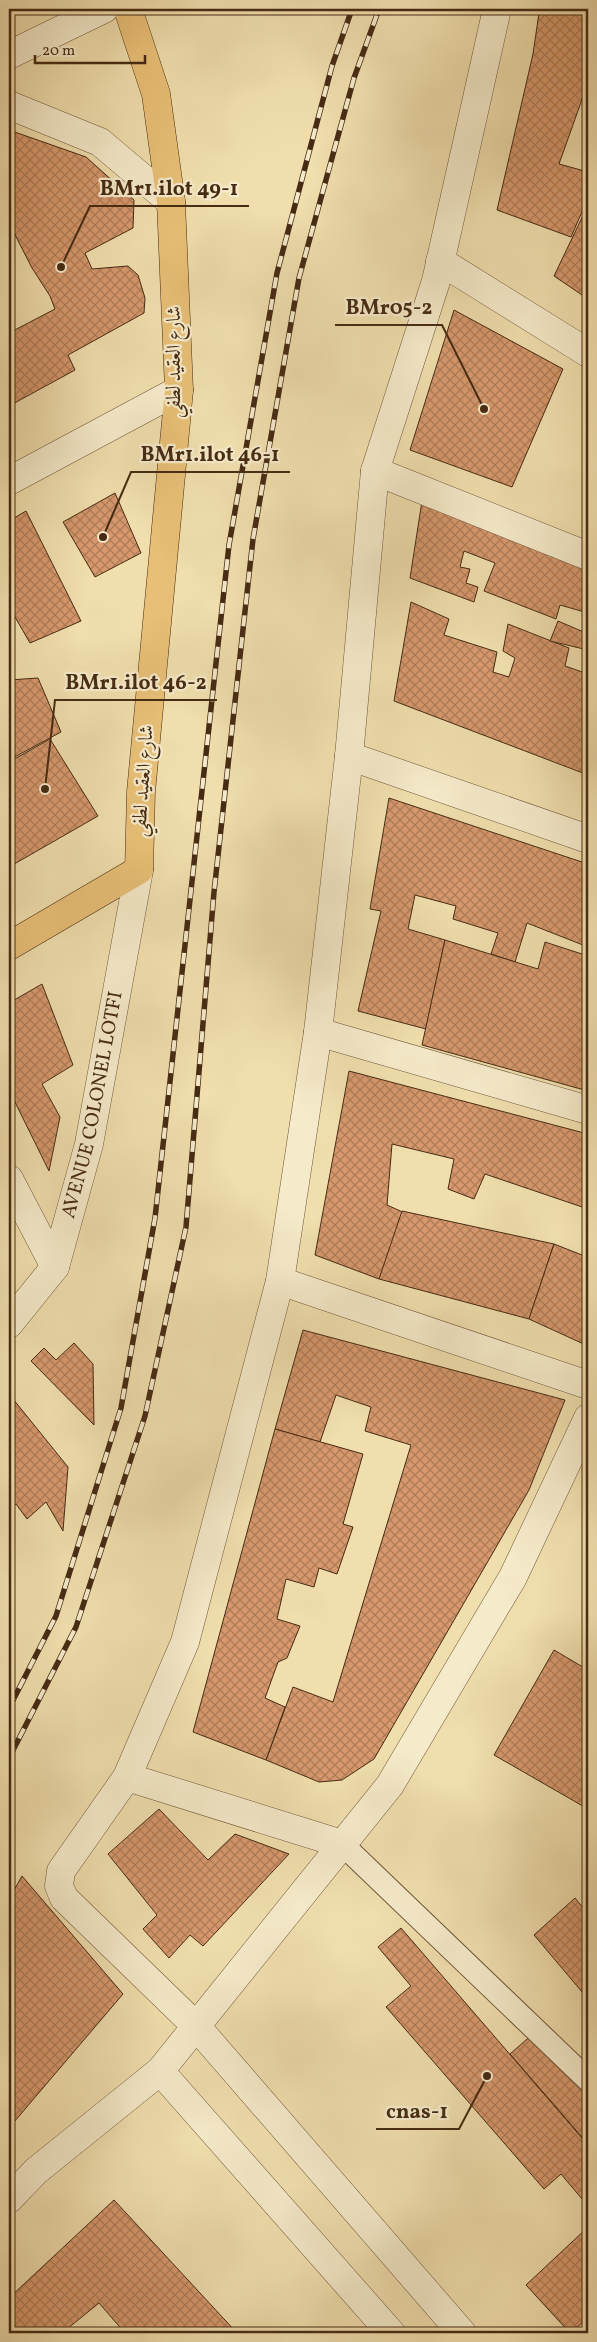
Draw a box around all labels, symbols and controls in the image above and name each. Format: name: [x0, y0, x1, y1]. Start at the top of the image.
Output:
scale bar: [35, 32, 145, 64]
text: 20 m: [42, 41, 75, 62]
callout: BMr1.ilot 49-1: [90, 170, 249, 206]
text: BMr1.ilot 49-1: [100, 175, 238, 204]
callout: BMr05-2: [335, 289, 442, 325]
text: BMr05-2: [346, 294, 432, 323]
street label: شارع العقيد لطفي: [161, 306, 193, 418]
callout: BMr1.ilot 46-1: [131, 436, 290, 472]
text: BMr1.ilot 46-1: [141, 441, 280, 470]
callout: BMr1.ilot 46-2: [55, 664, 217, 700]
text: BMr1.ilot 46-2: [65, 669, 207, 698]
street label: شارع العقيد لطفي: [126, 724, 166, 838]
street label: AVENUE COLONEL LOTFI: [55, 989, 131, 1222]
callout: cnas-1: [376, 2093, 459, 2129]
text: cnas-1: [386, 2098, 448, 2127]

